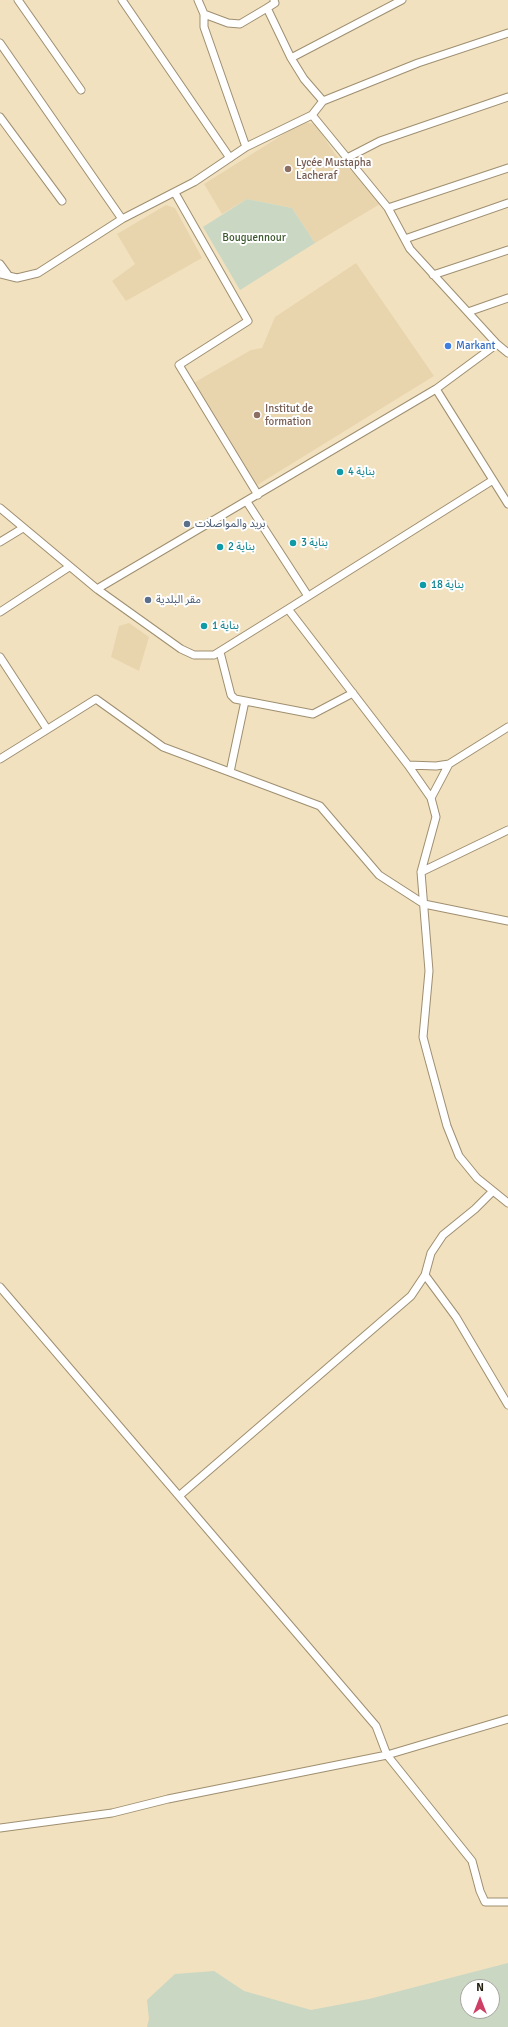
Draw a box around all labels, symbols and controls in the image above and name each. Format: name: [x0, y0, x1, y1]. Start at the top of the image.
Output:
place label: Lycée Mustapha Lacheraf: [296, 156, 371, 182]
marker: Lycée Mustapha Lacheraf: [283, 164, 293, 174]
park label: Bouguennour: [222, 231, 286, 245]
place label: Markant: [456, 339, 495, 353]
marker: Markant: [443, 341, 453, 351]
place label: Institut de formation: [265, 402, 313, 428]
marker: Institut de formation: [252, 410, 262, 420]
place label: بناية 4: [348, 465, 375, 479]
marker: بناية 4: [335, 467, 345, 477]
place label: بريد والمواصلات: [195, 517, 266, 531]
marker: بريد والمواصلات: [182, 519, 192, 529]
place label: بناية 3: [301, 536, 328, 550]
marker: بناية 3: [288, 538, 298, 548]
place label: بناية 2: [228, 540, 255, 554]
marker: بناية 2: [215, 542, 225, 552]
place label: بناية 18: [431, 578, 464, 592]
marker: بناية 18: [418, 580, 428, 590]
place label: مقر البلدية: [156, 593, 201, 607]
marker: مقر البلدية: [143, 595, 153, 605]
place label: بناية 1: [212, 619, 239, 633]
marker: بناية 1: [199, 621, 209, 631]
north arrow: [460, 1979, 500, 2019]
text: N: [476, 1981, 484, 1994]

